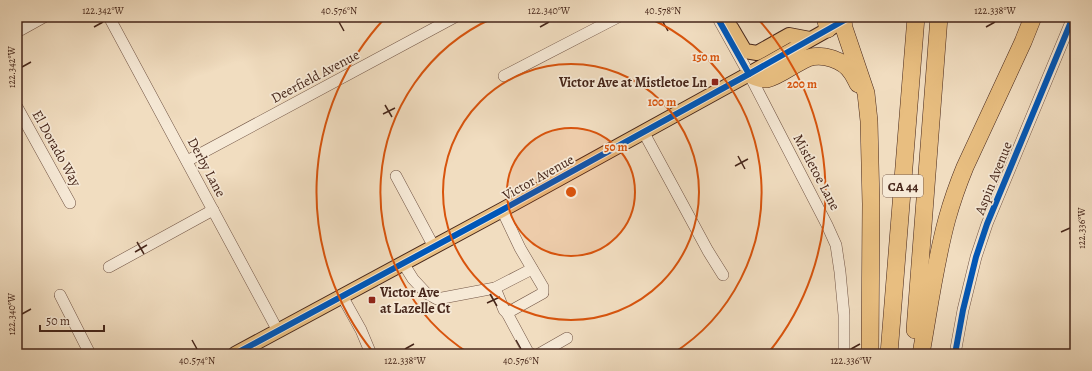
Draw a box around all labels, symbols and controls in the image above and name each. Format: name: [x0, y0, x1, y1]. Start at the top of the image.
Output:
text: 122.342°W: [82, 4, 125, 17]
text: 40.576°N: [321, 4, 357, 17]
text: 122.340°W: [528, 4, 571, 17]
text: 40.578°N: [645, 4, 681, 17]
text: 122.338°W: [974, 4, 1016, 17]
text: 122.342°W: [5, 45, 18, 88]
street label: Deerfield Avenue: [268, 45, 363, 108]
text: 150 m: [692, 49, 720, 65]
place label: Victor Ave at Mistletoe Ln: [558, 73, 707, 92]
text: 200 m: [787, 76, 817, 92]
marker: Victor Ave at Mistletoe Ln: [710, 77, 720, 87]
text: 100 m: [648, 94, 676, 110]
street label: El Dorado Way: [28, 107, 86, 191]
street label: Mistletoe Lane: [788, 131, 845, 214]
street label: Derby Lane: [183, 134, 230, 200]
text: 50 m: [604, 139, 628, 155]
street label: Aspin Avenue: [970, 139, 1017, 219]
street label: Victor Avenue: [498, 150, 578, 205]
road number: CA 44: [883, 175, 923, 197]
centre of rings: [564, 185, 578, 199]
text: 122.336°W: [1075, 207, 1088, 249]
place label: Victor Ave at Lazelle Ct: [379, 283, 451, 318]
text: 122.340°W: [5, 292, 18, 335]
marker: Victor Ave at Lazelle Ct: [367, 295, 377, 305]
scale bar: [40, 307, 104, 333]
text: 50 m: [46, 313, 70, 329]
text: 40.574°N: [179, 354, 215, 367]
text: 122.338°W: [384, 354, 426, 367]
text: 40.576°N: [503, 354, 539, 367]
text: 122.336°W: [830, 354, 872, 367]

